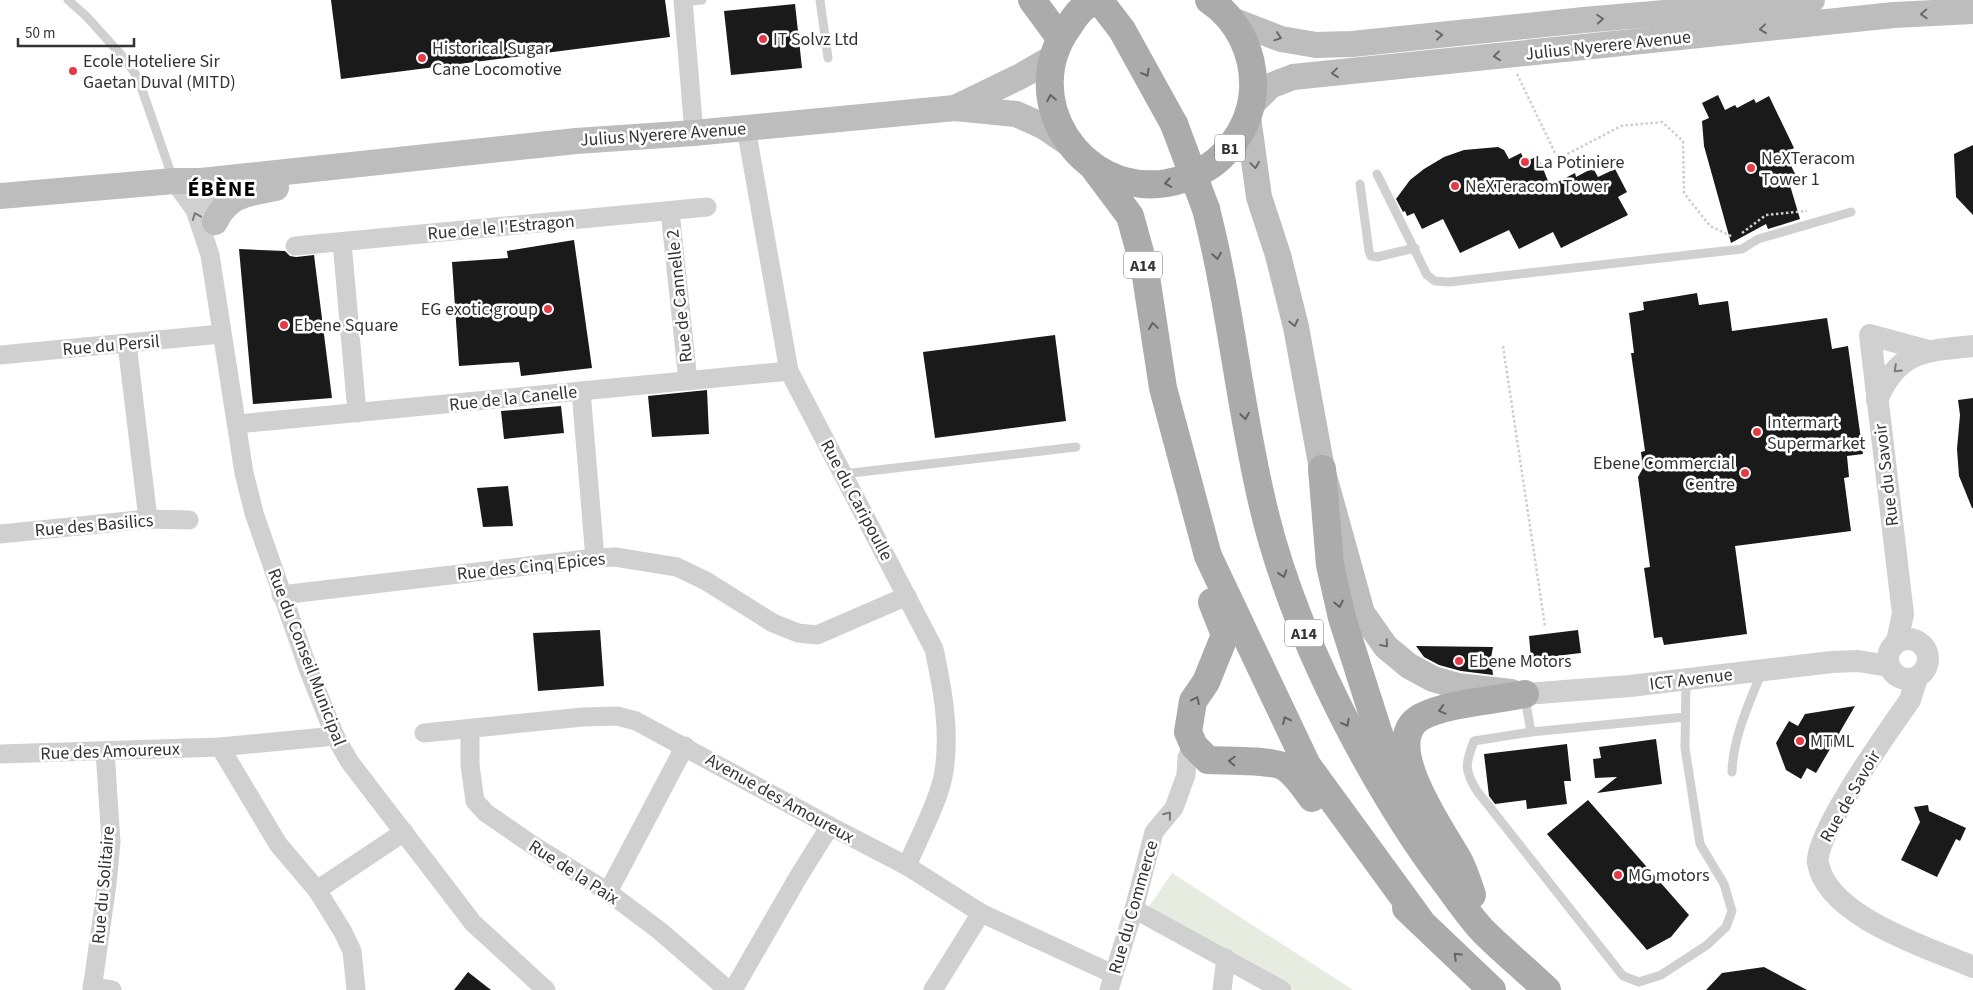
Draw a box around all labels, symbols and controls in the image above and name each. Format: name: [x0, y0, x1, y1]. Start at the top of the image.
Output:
one-way arrow: [1920, 9, 1928, 20]
one-way arrow: [1597, 13, 1605, 24]
scale bar: [18, 15, 134, 47]
text: 50 m: [25, 23, 55, 44]
one-way arrow: [1758, 23, 1766, 34]
street label: Julius Nyerere Avenue: [1524, 24, 1692, 67]
place label: IT Solvz Ltd: [773, 27, 858, 52]
one-way arrow: [1435, 30, 1443, 41]
one-way arrow: [1273, 31, 1281, 41]
marker: IT Solvz Ltd: [757, 33, 769, 45]
place label: Historical Sugar Cane Locomotive: [432, 36, 562, 82]
place label: Ecole Hoteliere Sir Gaetan Duval (MITD): [83, 49, 236, 95]
one-way arrow: [1492, 50, 1500, 61]
marker: Historical Sugar Cane Locomotive: [416, 52, 428, 64]
marker: Ecole Hoteliere Sir Gaetan Duval (MITD): [67, 65, 79, 77]
one-way arrow: [1331, 67, 1339, 78]
one-way arrow: [1139, 68, 1149, 77]
one-way arrow: [1046, 94, 1057, 102]
street label: Julius Nyerere Avenue: [579, 116, 747, 153]
road number: B1: [1215, 134, 1245, 162]
place label: NeXTeracom Tower 1: [1761, 146, 1855, 192]
place label: La Potiniere: [1535, 150, 1624, 175]
marker: La Potiniere: [1519, 156, 1531, 168]
one-way arrow: [1249, 162, 1260, 170]
marker: NeXTeracom Tower 1: [1745, 162, 1757, 174]
district label: ÉBÈNE: [187, 173, 257, 205]
place label: NeXTeracom Tower: [1465, 174, 1610, 199]
one-way arrow: [1164, 177, 1172, 187]
marker: NeXTeracom Tower: [1449, 180, 1461, 192]
street label: Rue de le I'Estragon: [426, 209, 576, 246]
one-way arrow: [192, 212, 203, 221]
street label: Rue de Cannelle 2: [660, 228, 699, 364]
road number: A14: [1124, 252, 1162, 278]
one-way arrow: [1212, 252, 1222, 260]
place label: EG exotic group: [421, 297, 538, 322]
marker: EG exotic group: [542, 303, 554, 315]
place label: Ebene Square: [294, 313, 398, 338]
one-way arrow: [1288, 318, 1299, 327]
marker: Ebene Square: [278, 319, 290, 331]
one-way arrow: [1148, 321, 1159, 329]
street label: Rue du Persil: [61, 329, 161, 362]
one-way arrow: [1893, 363, 1902, 372]
street label: Rue de la Canelle: [448, 379, 578, 418]
place label: Intermart Supermarket: [1767, 410, 1865, 456]
one-way arrow: [1239, 412, 1250, 420]
street label: Rue du Savoir: [1868, 421, 1905, 528]
marker: Intermart Supermarket: [1751, 426, 1763, 438]
street label: Rue du Caripoulle: [814, 435, 899, 565]
place label: Ebene Commercial Centre: [1593, 451, 1735, 497]
marker: Ebene Commercial Centre: [1739, 467, 1751, 479]
street label: Rue des Basilics: [34, 508, 154, 543]
street label: Rue des Cinq Epices: [456, 546, 606, 587]
street label: Rue du Conseil Municipal: [261, 565, 352, 749]
one-way arrow: [1277, 569, 1287, 577]
one-way arrow: [1333, 600, 1344, 608]
road number: A14: [1285, 620, 1323, 646]
one-way arrow: [1379, 639, 1388, 648]
place label: Ebene Motors: [1469, 649, 1572, 674]
marker: Ebene Motors: [1453, 655, 1465, 667]
street label: ICT Avenue: [1648, 662, 1734, 697]
one-way arrow: [1189, 696, 1200, 705]
one-way arrow: [1439, 704, 1447, 714]
one-way arrow: [1281, 716, 1292, 725]
one-way arrow: [1340, 718, 1350, 727]
place label: MTML: [1810, 729, 1855, 754]
marker: MTML: [1794, 735, 1806, 747]
street label: Rue des Amoureux: [40, 737, 180, 766]
street label: Rue de Savoir: [1814, 745, 1887, 847]
street label: Avenue des Amoureux: [701, 747, 858, 850]
one-way arrow: [1228, 756, 1236, 767]
one-way arrow: [1163, 812, 1172, 821]
street label: Rue du Solitaire: [86, 825, 121, 945]
street label: Rue de la Paix: [524, 834, 624, 911]
street label: Rue du Commerce: [1103, 838, 1164, 977]
place label: MG motors: [1628, 863, 1709, 888]
marker: MG motors: [1612, 869, 1624, 881]
one-way arrow: [1454, 953, 1463, 962]

